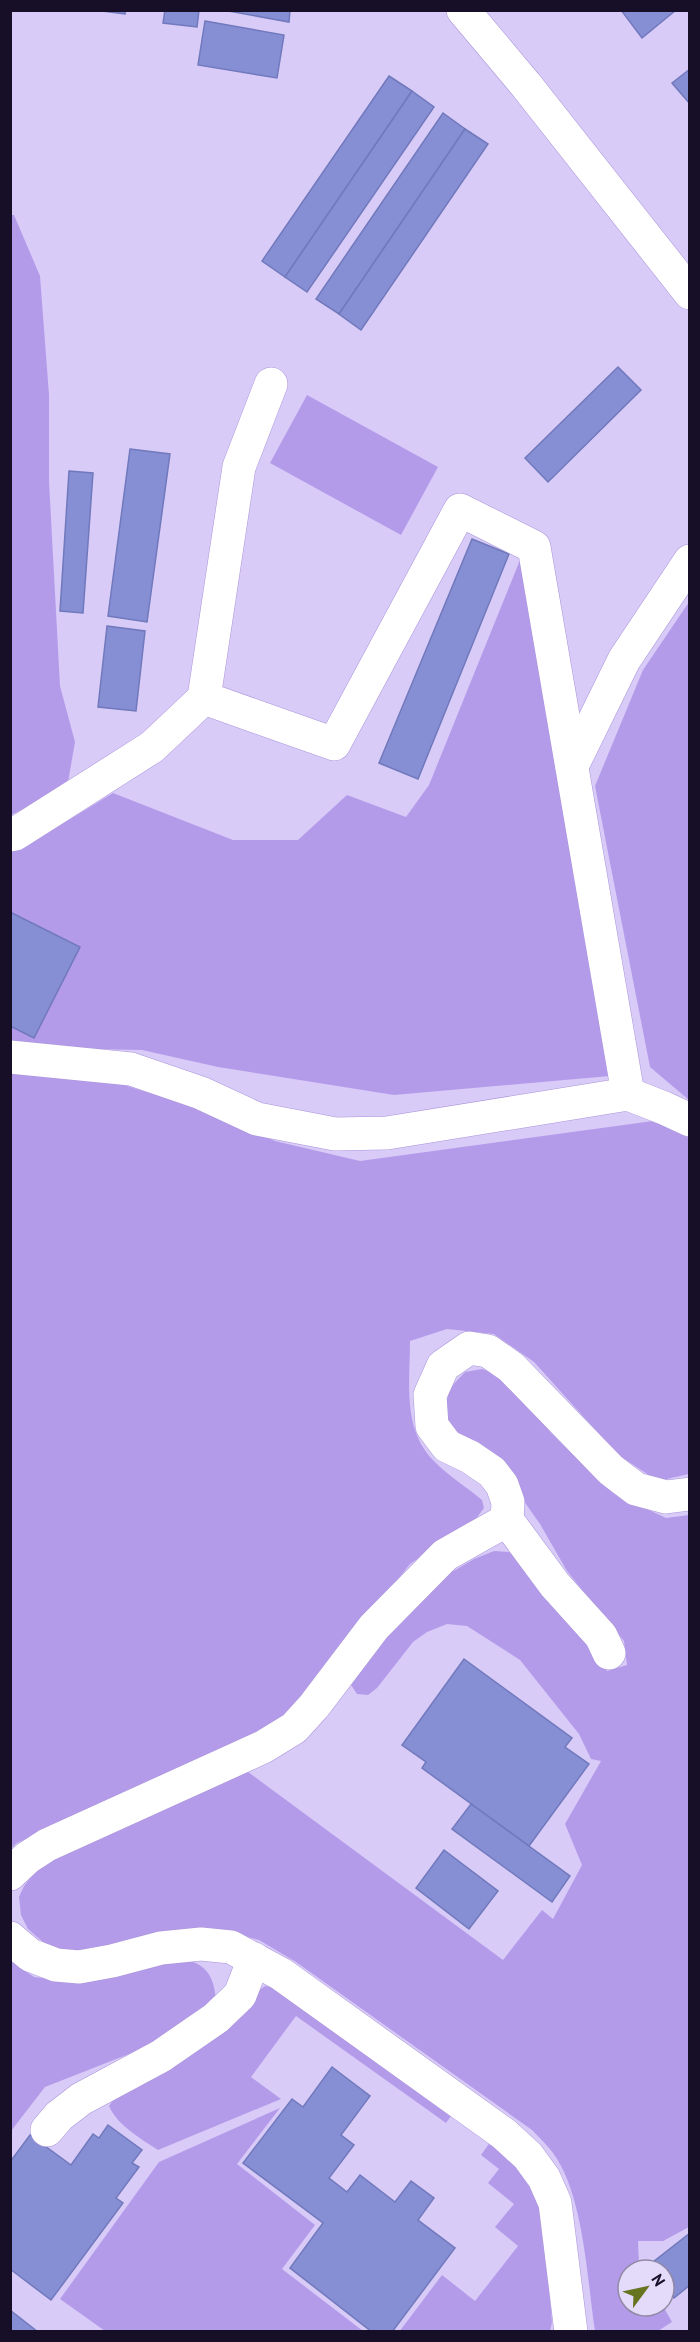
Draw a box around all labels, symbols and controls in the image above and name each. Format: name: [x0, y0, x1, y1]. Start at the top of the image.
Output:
north arrow: [616, 2258, 676, 2318]
text: N: [647, 2270, 670, 2290]

